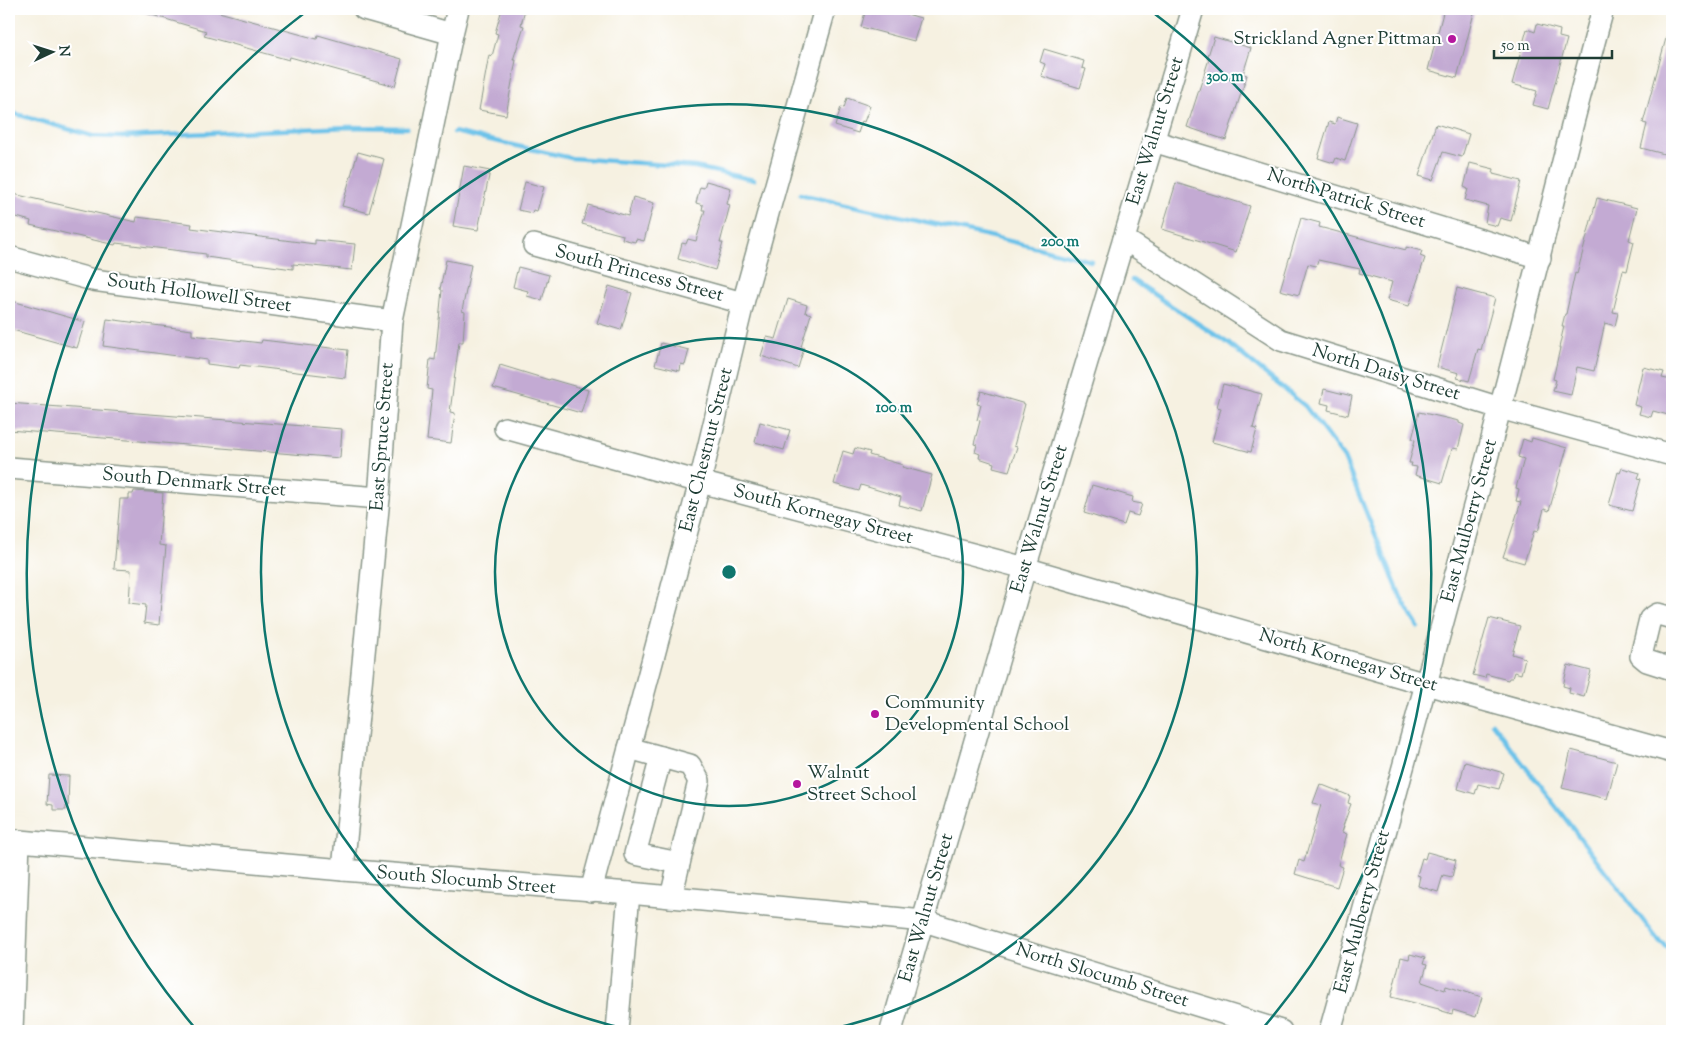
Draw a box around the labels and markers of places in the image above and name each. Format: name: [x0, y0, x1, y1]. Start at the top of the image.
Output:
place label: Strickland Agner Pittman: [1233, 26, 1442, 53]
marker: Strickland Agner Pittman: [1446, 33, 1458, 45]
centre of rings: [720, 563, 738, 581]
place label: Community Developmental School: [885, 690, 1069, 739]
marker: Community Developmental School: [869, 708, 881, 720]
place label: Walnut Street School: [807, 760, 917, 809]
marker: Walnut Street School: [791, 778, 803, 790]

